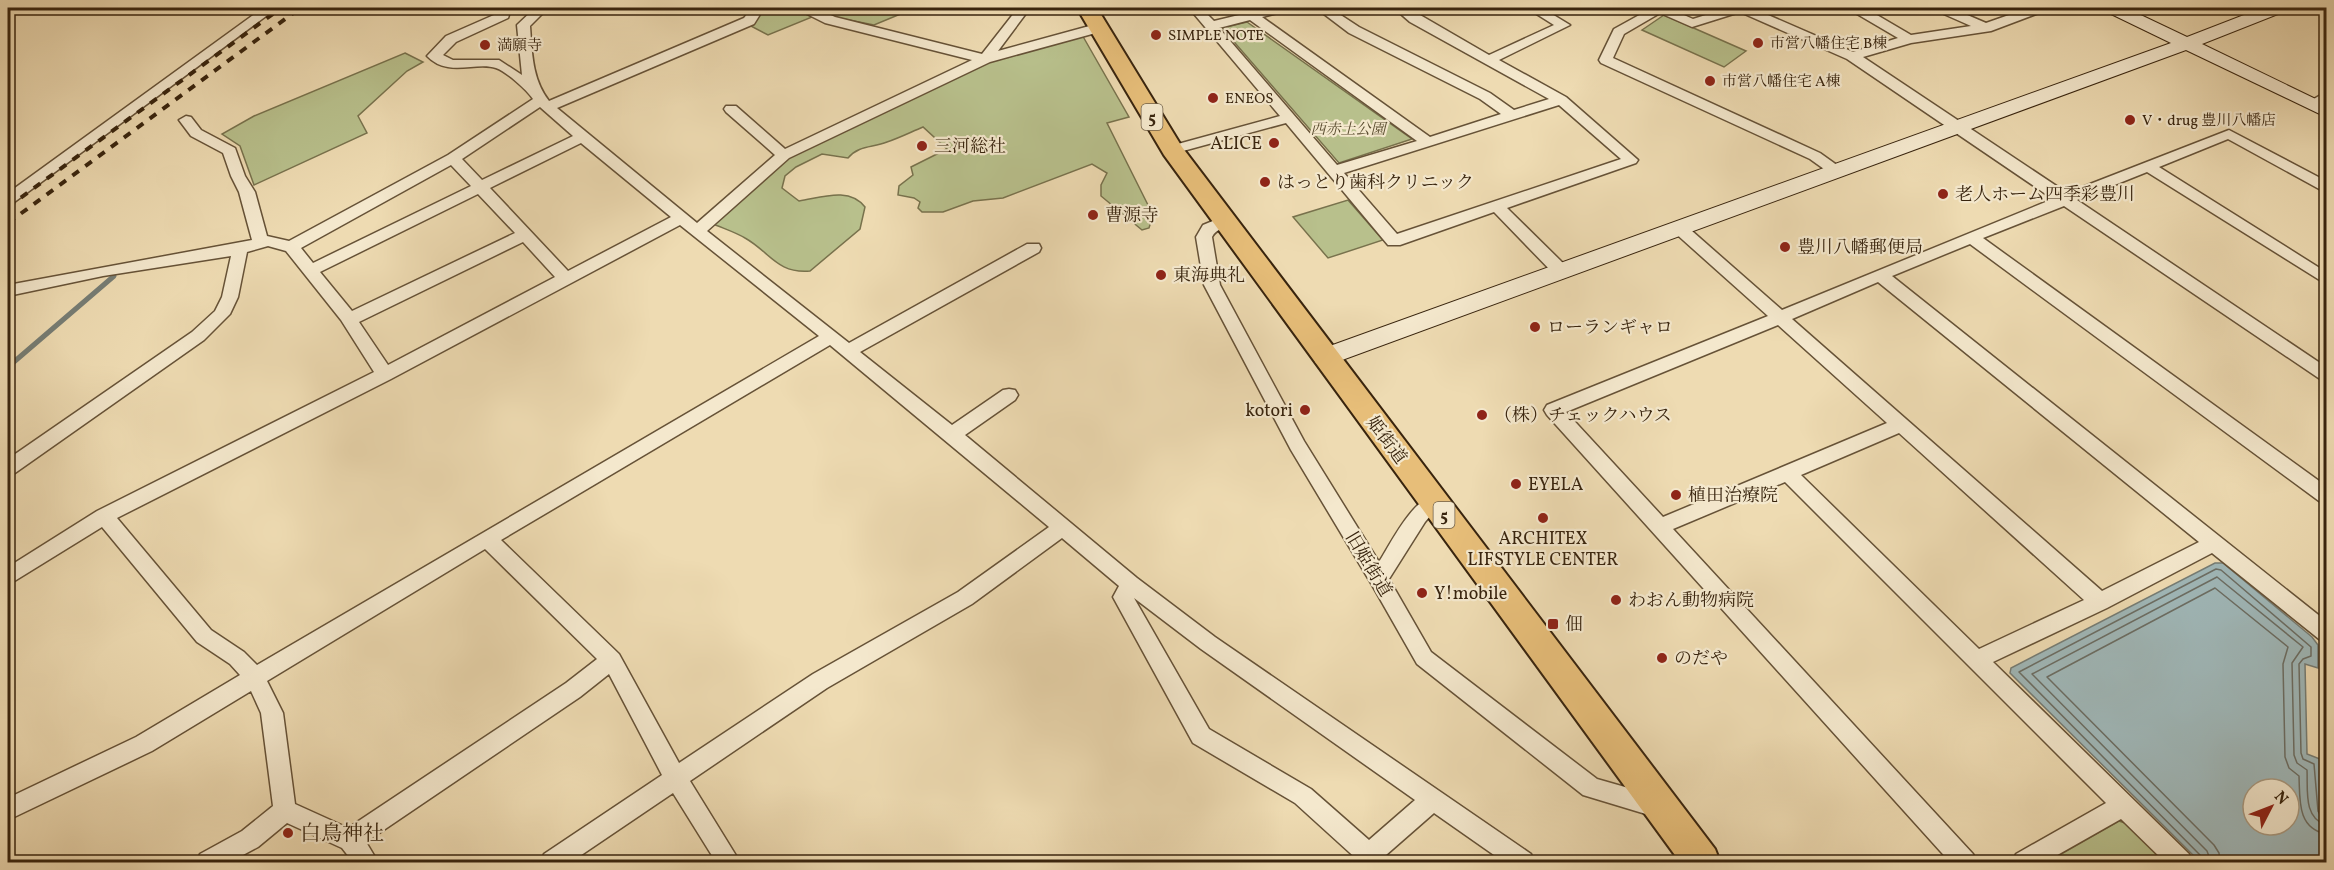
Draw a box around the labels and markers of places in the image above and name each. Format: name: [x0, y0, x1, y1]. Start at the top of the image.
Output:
place label: SIMPLE NOTE: [1168, 26, 1264, 47]
marker: SIMPLE NOTE: [1149, 28, 1163, 42]
place label: 市営八幡住宅 B棟: [1770, 34, 1887, 55]
place label: 満願寺: [497, 36, 542, 57]
marker: 市営八幡住宅 B棟: [1751, 36, 1765, 50]
marker: 満願寺: [478, 38, 492, 52]
place label: 市営八幡住宅 A棟: [1722, 72, 1841, 93]
marker: 市営八幡住宅 A棟: [1703, 74, 1717, 88]
place label: ENEOS: [1225, 89, 1273, 110]
marker: ENEOS: [1206, 91, 1220, 105]
place label: V・drug 豊川八幡店: [2142, 111, 2276, 132]
marker: V・drug 豊川八幡店: [2123, 113, 2137, 127]
place label: ALICE: [1210, 132, 1262, 157]
place label: 三河総社: [934, 135, 1006, 160]
marker: ALICE: [1267, 136, 1281, 150]
marker: 三河総社: [915, 139, 929, 153]
place label: はっとり歯科クリニック: [1277, 171, 1474, 196]
marker: はっとり歯科クリニック: [1258, 175, 1272, 189]
place label: 老人ホーム四季彩豊川: [1955, 183, 2135, 208]
marker: 老人ホーム四季彩豊川: [1936, 187, 1950, 201]
place label: 曹源寺: [1105, 204, 1159, 229]
marker: 曹源寺: [1086, 208, 1100, 222]
place label: 豊川八幡郵便局: [1797, 236, 1923, 261]
marker: 豊川八幡郵便局: [1778, 240, 1792, 254]
place label: 東海典礼: [1173, 264, 1245, 289]
marker: 東海典礼: [1154, 268, 1168, 282]
place label: ローランギャロ: [1547, 316, 1673, 341]
marker: ローランギャロ: [1528, 320, 1542, 334]
place label: kotori: [1245, 399, 1293, 424]
marker: kotori: [1298, 403, 1312, 417]
place label: （株）チェックハウス: [1494, 404, 1672, 429]
marker: （株）チェックハウス: [1475, 408, 1489, 422]
place label: EYELA: [1528, 473, 1584, 498]
marker: EYELA: [1509, 477, 1523, 491]
place label: 植田治療院: [1688, 484, 1778, 509]
marker: 植田治療院: [1669, 488, 1683, 502]
marker: ARCHITEX LIFSTYLE CENTER: [1536, 511, 1550, 525]
place label: ARCHITEX LIFSTYLE CENTER: [1467, 527, 1619, 573]
place label: Y!mobile: [1434, 582, 1507, 607]
marker: Y!mobile: [1415, 586, 1429, 600]
place label: わおん動物病院: [1628, 589, 1754, 614]
marker: わおん動物病院: [1609, 593, 1623, 607]
place label: 佃: [1565, 613, 1583, 638]
marker: 佃: [1546, 617, 1560, 631]
place label: のだや: [1674, 647, 1728, 672]
marker: のだや: [1655, 651, 1669, 665]
place label: 白鳥神社: [300, 820, 384, 849]
marker: 白鳥神社: [281, 826, 295, 840]

